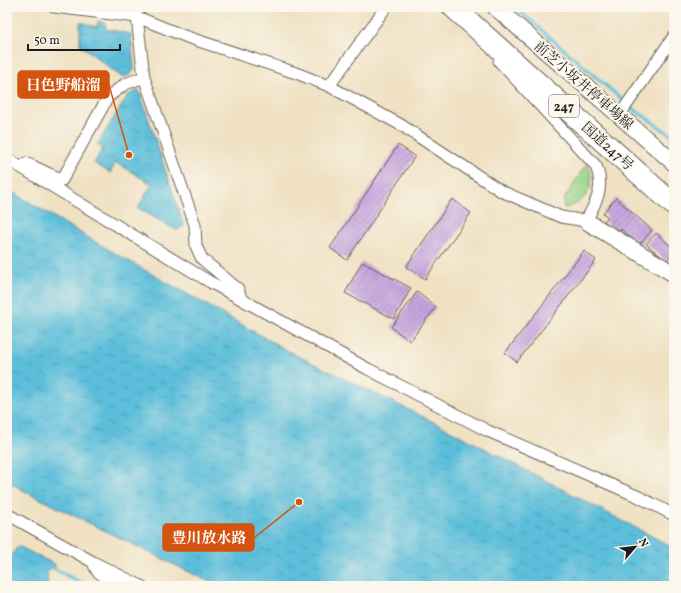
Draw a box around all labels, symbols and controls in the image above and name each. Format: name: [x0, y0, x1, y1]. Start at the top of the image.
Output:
scale bar: [28, 26, 120, 52]
text: 50 m: [34, 33, 60, 49]
street label: 前芝小坂井停車場線: [529, 38, 637, 135]
callout: 日色野船溜: [18, 71, 109, 98]
text: 日色野船溜: [25, 76, 101, 97]
road number: 247: [549, 95, 579, 117]
street label: 国道247号: [577, 119, 637, 176]
callout: 豊川放水路: [163, 524, 254, 551]
north arrow: [615, 527, 655, 567]
text: 豊川放水路: [171, 529, 247, 550]
text: N: [634, 536, 651, 550]

